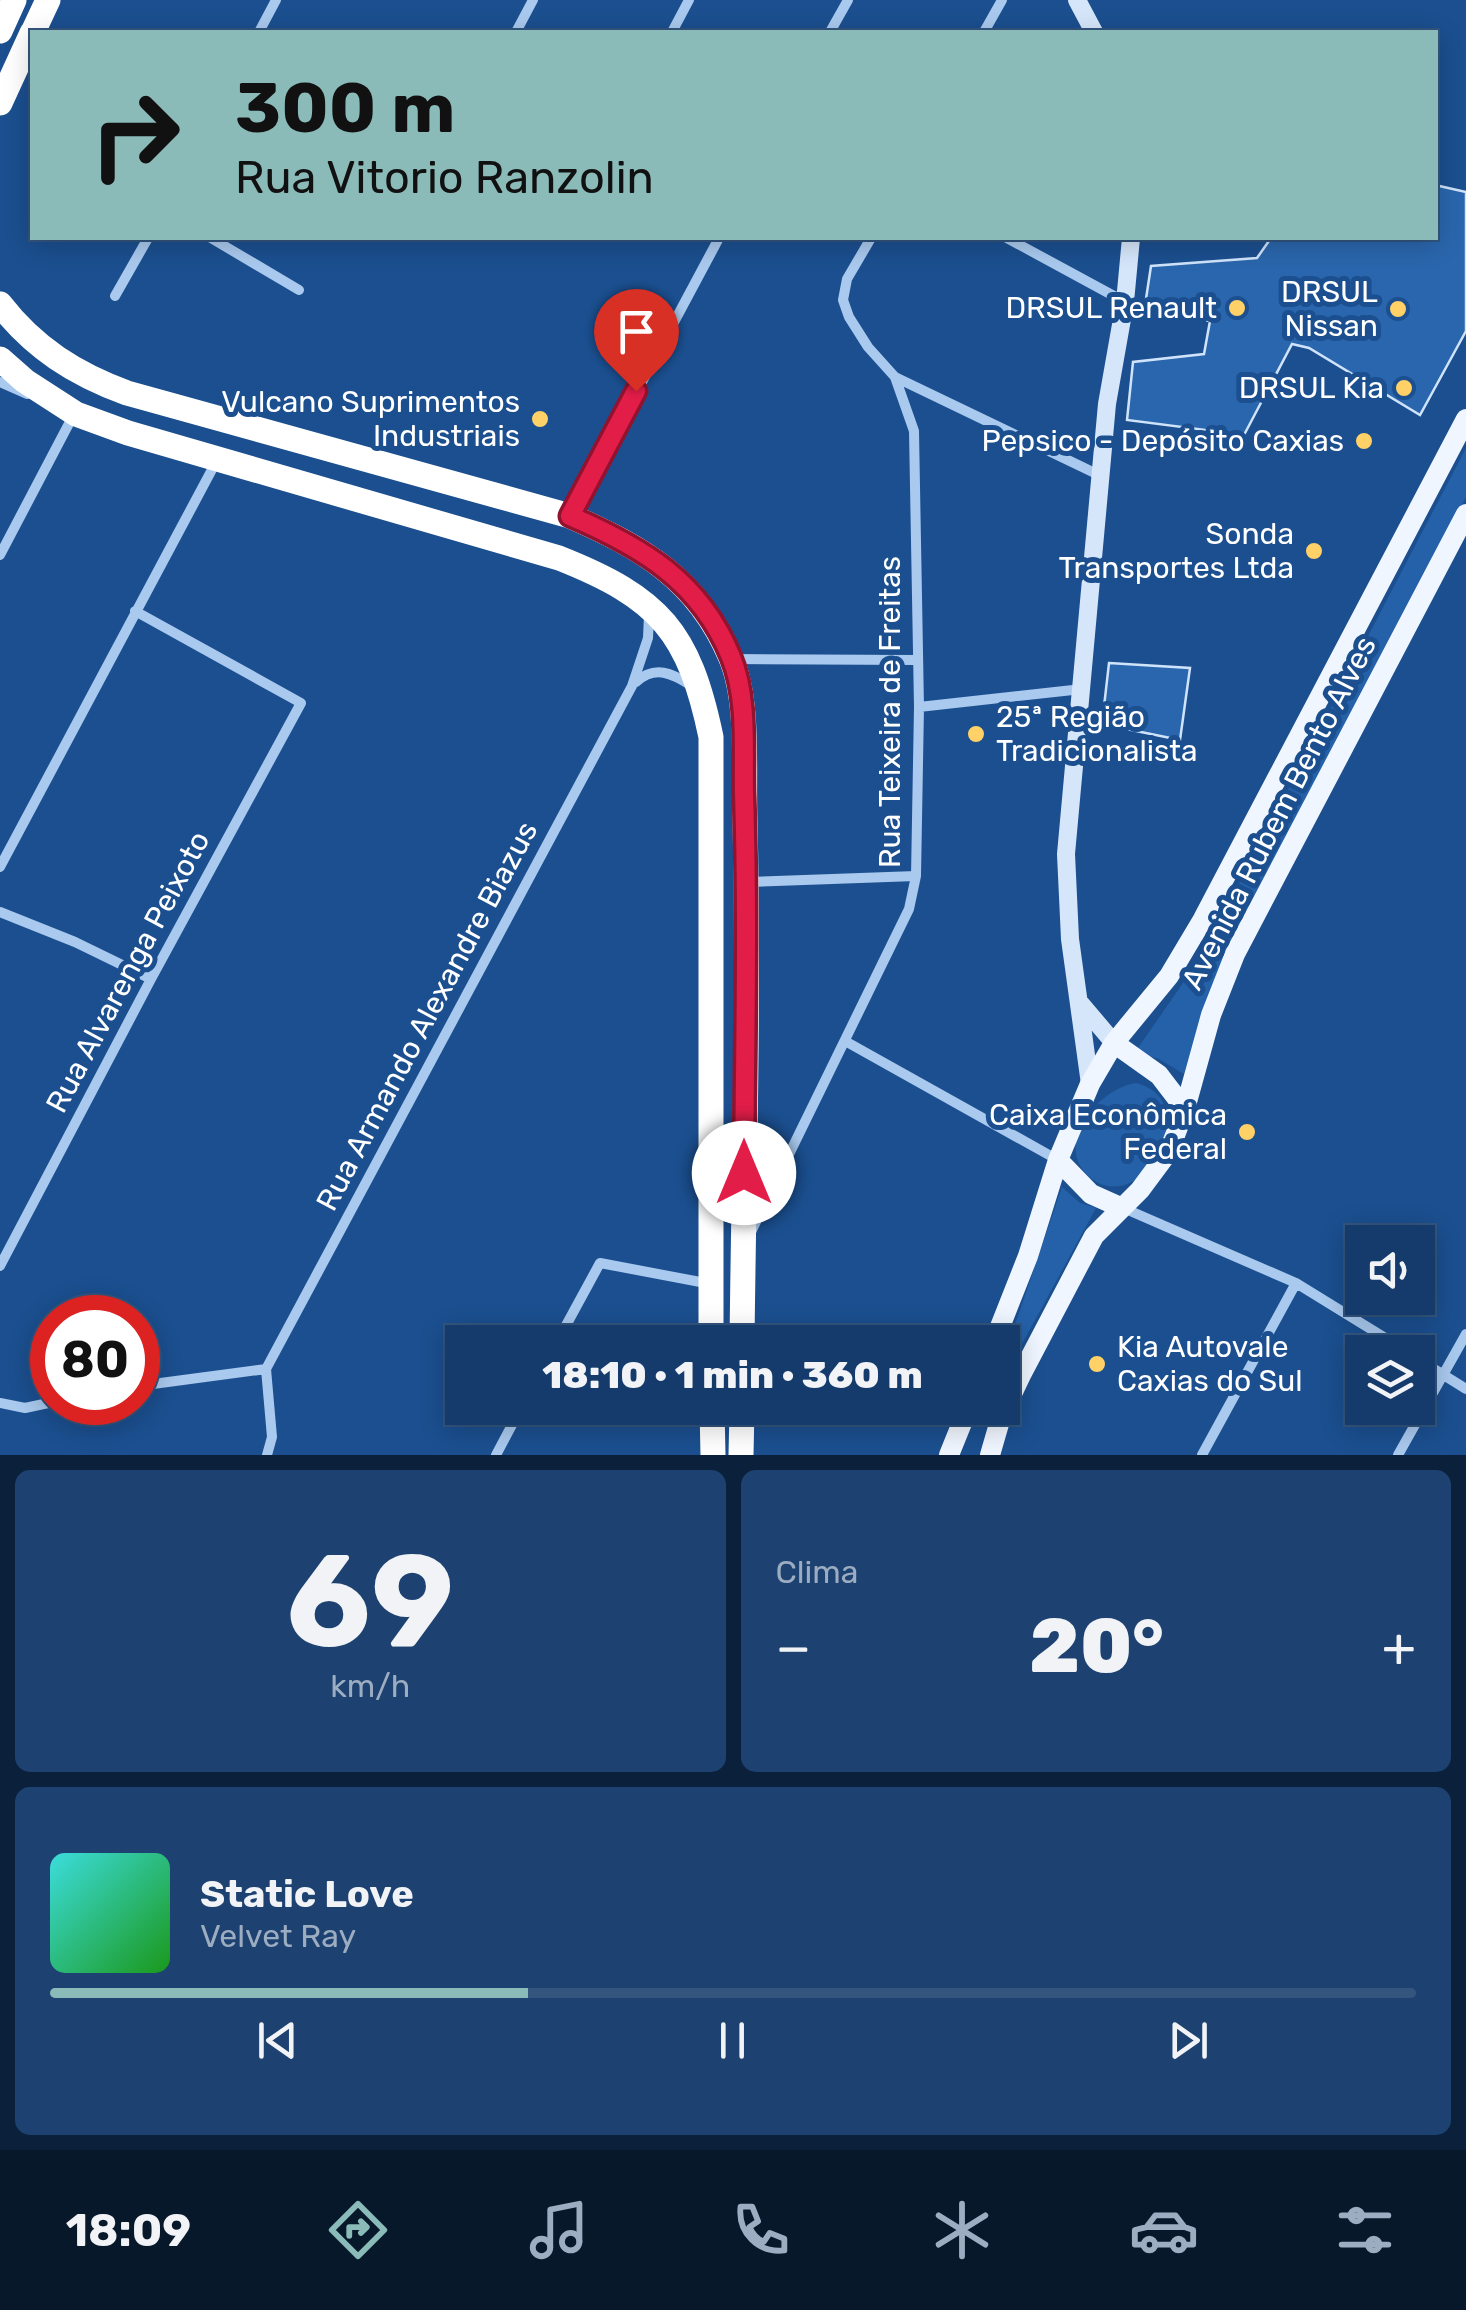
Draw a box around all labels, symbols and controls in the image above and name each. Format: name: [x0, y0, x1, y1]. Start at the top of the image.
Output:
text: 300 m: [235, 67, 455, 150]
icon: right: [70, 70, 200, 200]
text: Rua Vitorio Ranzolin: [235, 151, 654, 204]
place label: DRSUL Nissan: [1281, 274, 1378, 344]
pin: [594, 289, 679, 392]
place label: DRSUL Renault: [1005, 290, 1217, 326]
marker: DRSUL Renault: [1226, 297, 1248, 319]
marker: DRSUL Nissan: [1387, 298, 1409, 320]
icon: arrive: [609, 304, 664, 359]
place label: DRSUL Kia: [1239, 370, 1384, 406]
marker: DRSUL Kia: [1393, 377, 1415, 399]
place label: Vulcano Suprimentos Industriais: [221, 384, 520, 454]
marker: Vulcano Suprimentos Industriais: [529, 408, 551, 430]
place label: Pepsico - Depósito Caxias: [981, 423, 1344, 459]
marker: Pepsico - Depósito Caxias: [1353, 430, 1375, 452]
place label: Sonda Transportes Ltda: [1059, 516, 1294, 586]
marker: Sonda Transportes Ltda: [1303, 540, 1325, 562]
street label: Rua Teixeira de Freitas: [872, 556, 908, 868]
street label: Avenida Rubem Bento Alves: [1174, 630, 1384, 996]
place label: 25ª Região Tradicionalista: [996, 699, 1198, 769]
marker: 25ª Região Tradicionalista: [965, 723, 987, 745]
street label: Rua Armando Alexandre Biazus: [309, 815, 545, 1217]
street label: Rua Alvarenga Peixoto: [38, 825, 218, 1119]
place label: Caixa Econômica Federal: [989, 1097, 1227, 1167]
position arrow: [692, 1121, 796, 1225]
marker: Caixa Econômica Federal: [1236, 1121, 1258, 1143]
map controls: [1345, 1225, 1435, 1425]
button: sound: [1345, 1225, 1435, 1315]
speed limit sign: 80: [30, 1295, 160, 1425]
place label: Kia Autovale Caxias do Sul: [1117, 1329, 1303, 1399]
button: layers: [1345, 1335, 1435, 1425]
text: 18:10 · 1 min · 360 m: [542, 1352, 923, 1398]
marker: Kia Autovale Caxias do Sul: [1086, 1353, 1108, 1375]
text: 69: [286, 1524, 454, 1679]
text: Clima: [776, 1553, 858, 1591]
text: 20°: [1029, 1602, 1164, 1691]
text: −: [776, 1615, 811, 1680]
text: +: [1382, 1615, 1416, 1680]
text: km/h: [330, 1667, 410, 1705]
text: Static Love: [200, 1871, 414, 1917]
text: Velvet Ray: [200, 1917, 356, 1955]
icon: previous: [250, 2013, 305, 2068]
icon: pause: [705, 2013, 760, 2068]
icon: next: [1161, 2013, 1216, 2068]
icon: directions: [323, 2195, 393, 2265]
icon: music: [524, 2195, 594, 2265]
icon: phone: [726, 2195, 796, 2265]
icon: climate: [927, 2195, 997, 2265]
icon: car: [1129, 2195, 1199, 2265]
icon: filters: [1330, 2195, 1400, 2265]
text: 18:09: [66, 2204, 191, 2257]

